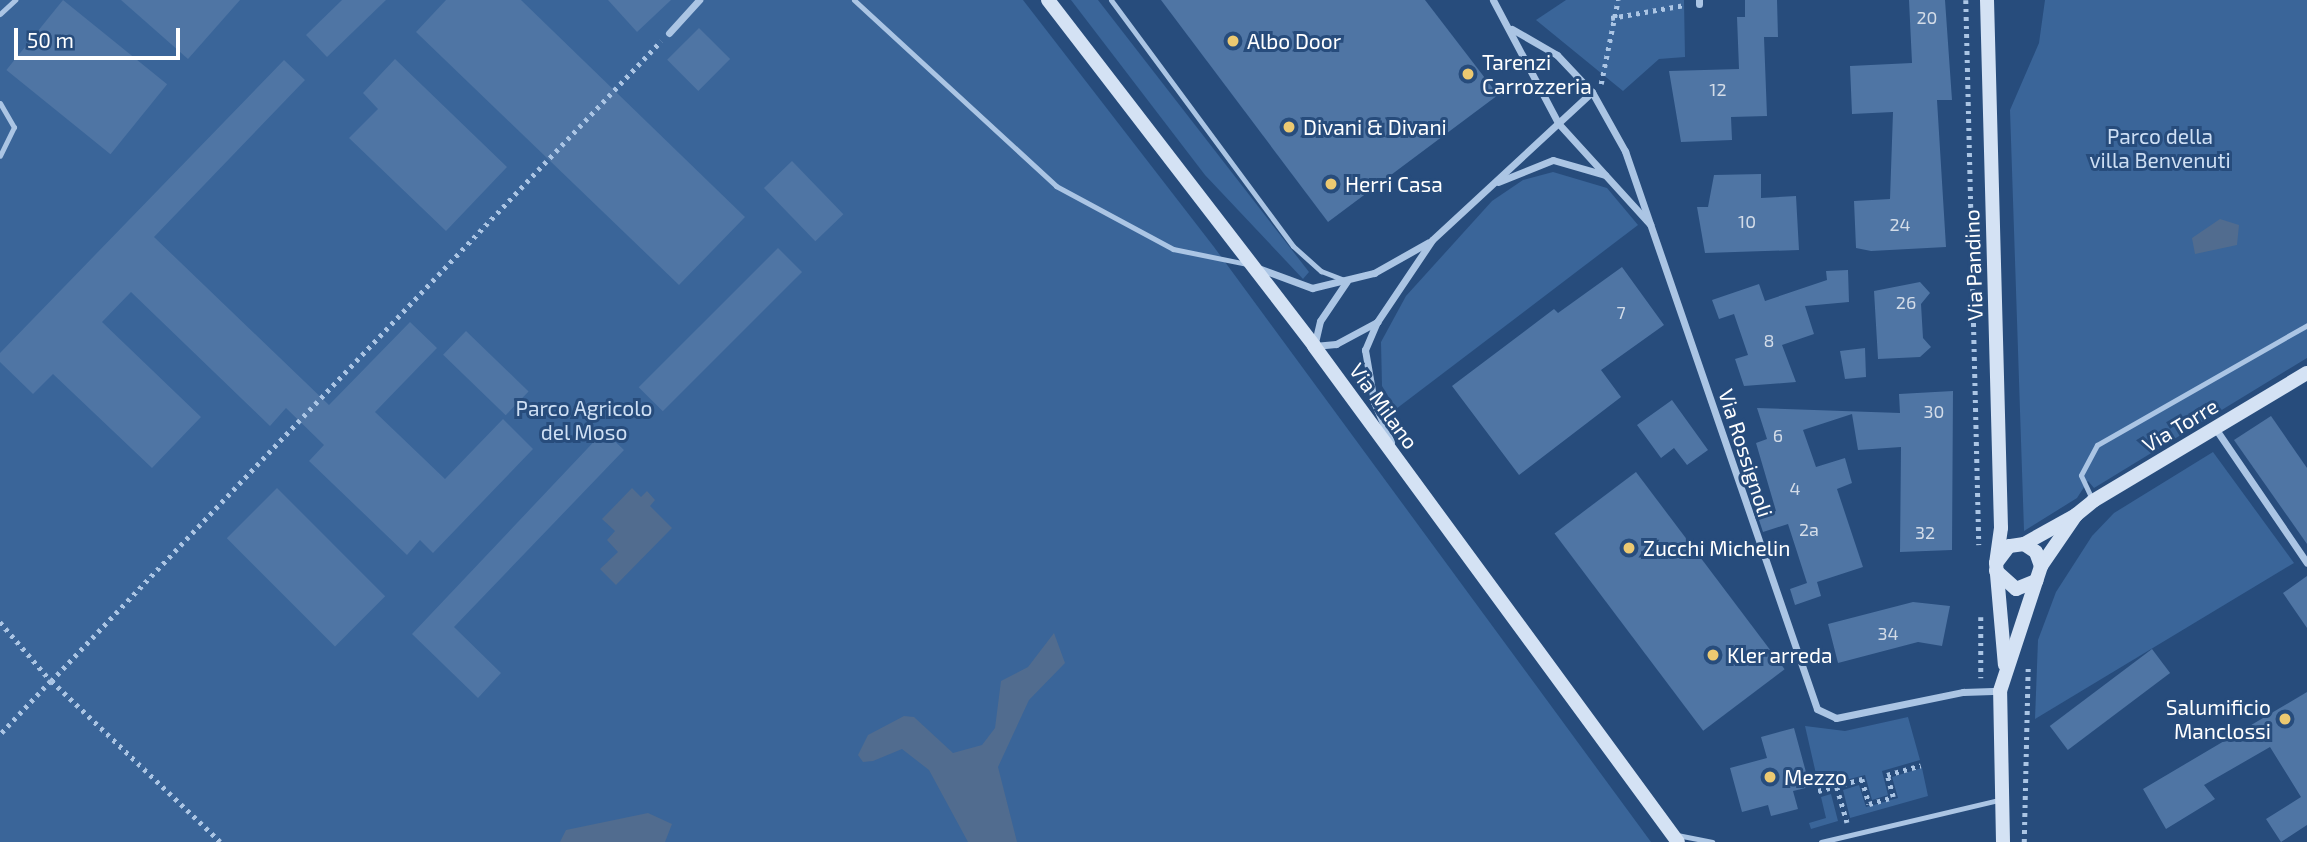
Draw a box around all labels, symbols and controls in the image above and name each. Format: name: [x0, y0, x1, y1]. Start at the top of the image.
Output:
house number: 20: [1917, 6, 1937, 28]
scale bar: [18, 14, 184, 58]
text: 50 m: [27, 27, 74, 52]
place label: Albo Door: [1247, 28, 1341, 54]
marker: Albo Door: [1225, 33, 1241, 49]
place label: Tarenzi Carrozzeria: [1482, 49, 1592, 99]
marker: Tarenzi Carrozzeria: [1460, 66, 1476, 82]
house number: 12: [1709, 78, 1727, 100]
place label: Divani & Divani: [1303, 114, 1447, 140]
marker: Divani & Divani: [1281, 119, 1297, 135]
park label: Parco della villa Benvenuti: [2089, 123, 2231, 173]
place label: Herri Casa: [1345, 171, 1443, 197]
marker: Herri Casa: [1323, 176, 1339, 192]
street label: Via Pandino: [1958, 209, 1988, 321]
house number: 10: [1738, 210, 1756, 232]
house number: 24: [1889, 213, 1911, 235]
house number: 26: [1896, 291, 1916, 313]
house number: 7: [1616, 301, 1626, 323]
house number: 8: [1764, 329, 1774, 351]
street label: Via Milano: [1344, 358, 1424, 454]
street label: Via Rossignoli: [1713, 386, 1779, 520]
street label: Via Torre: [2138, 393, 2222, 457]
park label: Parco Agricolo del Moso: [515, 395, 653, 445]
house number: 30: [1924, 400, 1944, 422]
house number: 6: [1773, 424, 1783, 446]
house number: 4: [1789, 477, 1801, 499]
house number: 2a: [1799, 518, 1819, 540]
house number: 32: [1915, 521, 1935, 543]
place label: Zucchi Michelin: [1643, 535, 1790, 561]
marker: Zucchi Michelin: [1621, 540, 1637, 556]
house number: 34: [1877, 622, 1899, 644]
place label: Kler arreda: [1727, 642, 1833, 668]
marker: Kler arreda: [1705, 647, 1721, 663]
place label: Salumificio Manclossi: [2166, 694, 2271, 744]
marker: Salumificio Manclossi: [2277, 711, 2293, 727]
place label: Mezzo: [1784, 764, 1847, 790]
marker: Mezzo: [1762, 769, 1778, 785]

